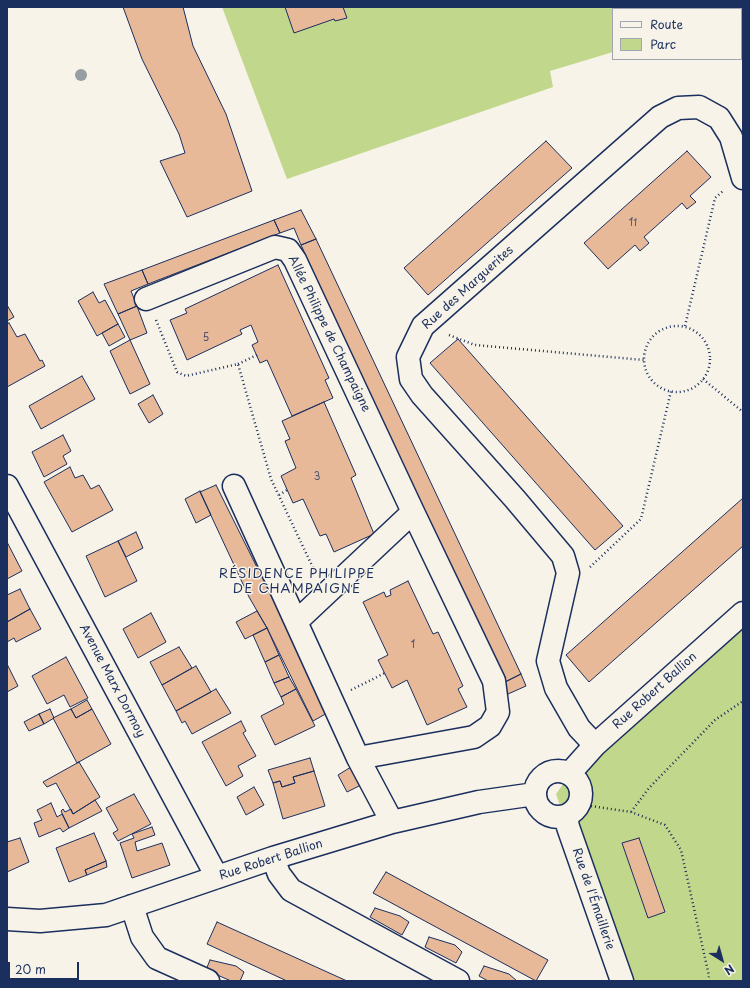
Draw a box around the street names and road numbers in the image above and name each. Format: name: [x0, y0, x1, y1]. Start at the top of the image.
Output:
street label: Rue des Marguerites: [420, 243, 516, 333]
street label: Allée Philippe de Champaigne: [285, 254, 373, 414]
street label: Avenue Marx Dormoy: [76, 622, 148, 740]
street label: Rue Robert Ballion: [610, 650, 700, 732]
street label: Rue Robert Ballion: [217, 836, 325, 884]
street label: Rue de l'Émaillerie: [569, 846, 617, 952]

